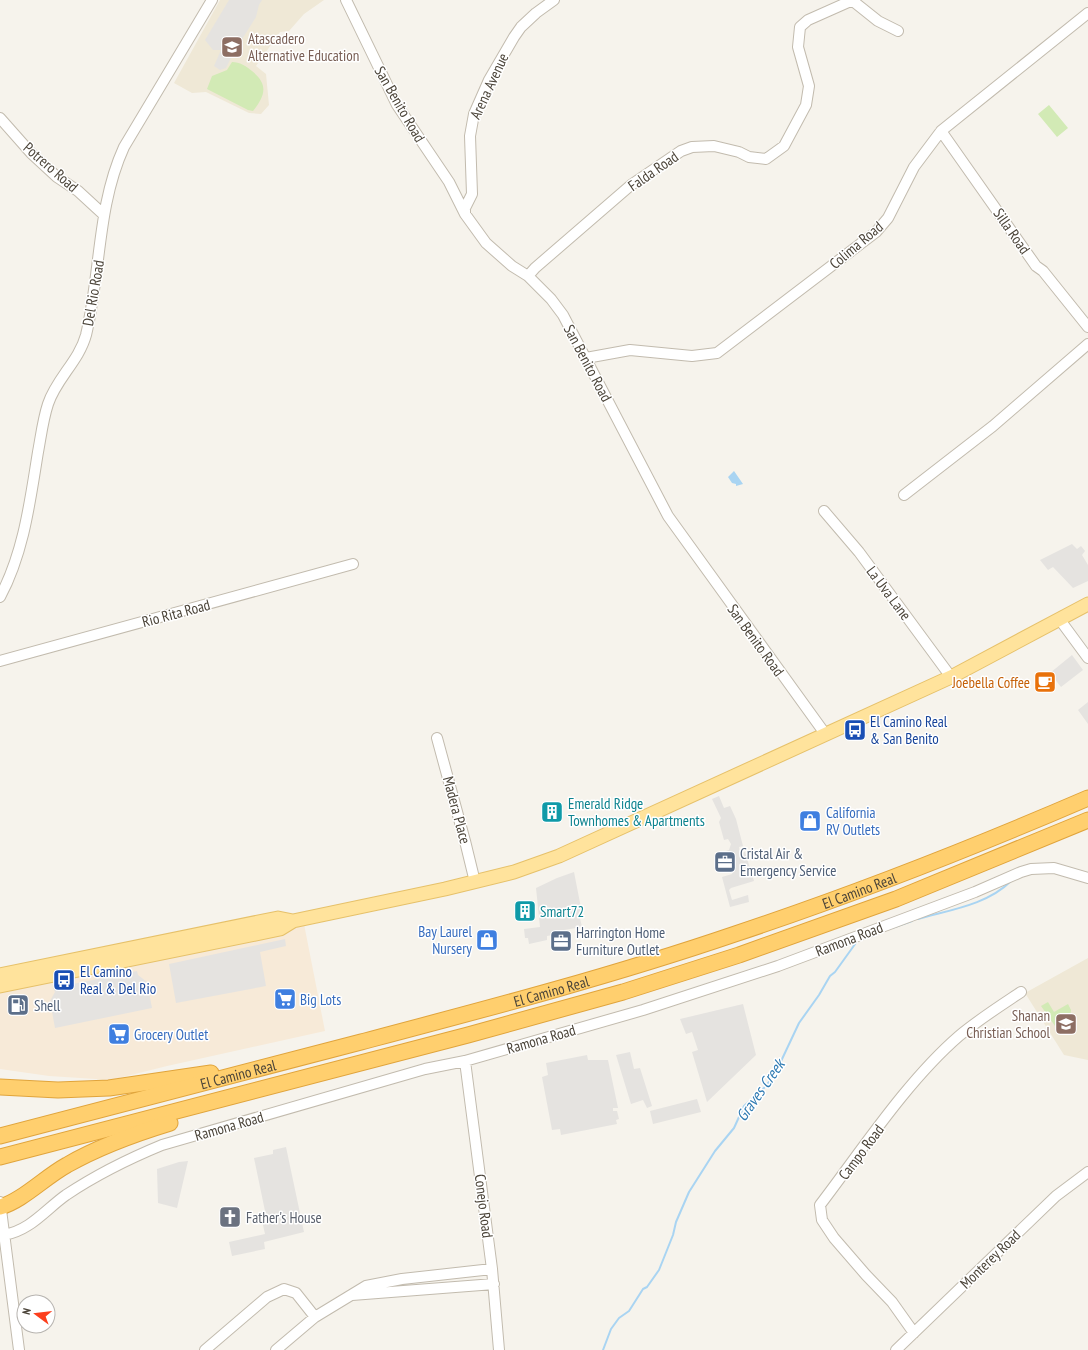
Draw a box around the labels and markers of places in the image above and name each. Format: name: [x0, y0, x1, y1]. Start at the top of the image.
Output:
place label: Atascadero Alternative Education: [248, 29, 359, 65]
school or university icon: Atascadero Alternative Education: [219, 34, 245, 60]
cafe icon: Joebella Coffee: [1032, 669, 1058, 695]
place label: Joebella Coffee: [951, 673, 1030, 692]
place label: El Camino Real & San Benito: [870, 712, 948, 748]
bus stop icon: El Camino Real & San Benito: [842, 717, 868, 743]
place label: Emerald Ridge Townhomes & Apartments: [568, 794, 705, 830]
building icon: Emerald Ridge Townhomes & Apartments: [539, 799, 565, 825]
place label: California RV Outlets: [826, 803, 880, 839]
shop icon: California RV Outlets: [797, 808, 823, 834]
place label: Cristal Air & Emergency Service: [740, 844, 836, 880]
office icon: Cristal Air & Emergency Service: [712, 849, 738, 875]
building icon: Smart72: [512, 898, 538, 924]
place label: Smart72: [540, 902, 584, 921]
place label: Bay Laurel Nursery: [418, 922, 472, 958]
place label: Harrington Home Furniture Outlet: [576, 923, 665, 959]
shop icon: Bay Laurel Nursery: [474, 927, 500, 953]
office icon: Harrington Home Furniture Outlet: [548, 928, 574, 954]
place label: El Camino Real & Del Rio: [80, 962, 156, 998]
bus stop icon: El Camino Real & Del Rio: [51, 967, 77, 993]
supermarket icon: Big Lots: [272, 986, 298, 1012]
place label: Big Lots: [300, 990, 341, 1009]
fuel station icon: Shell: [5, 992, 31, 1018]
place label: Shell: [34, 996, 61, 1015]
place label: Shanan Christian School: [966, 1006, 1050, 1042]
school or university icon: Shanan Christian School: [1053, 1011, 1079, 1037]
supermarket icon: Grocery Outlet: [106, 1021, 132, 1047]
place label: Grocery Outlet: [134, 1025, 208, 1044]
church icon: Father's House: [217, 1204, 243, 1230]
place label: Father's House: [246, 1208, 322, 1227]

